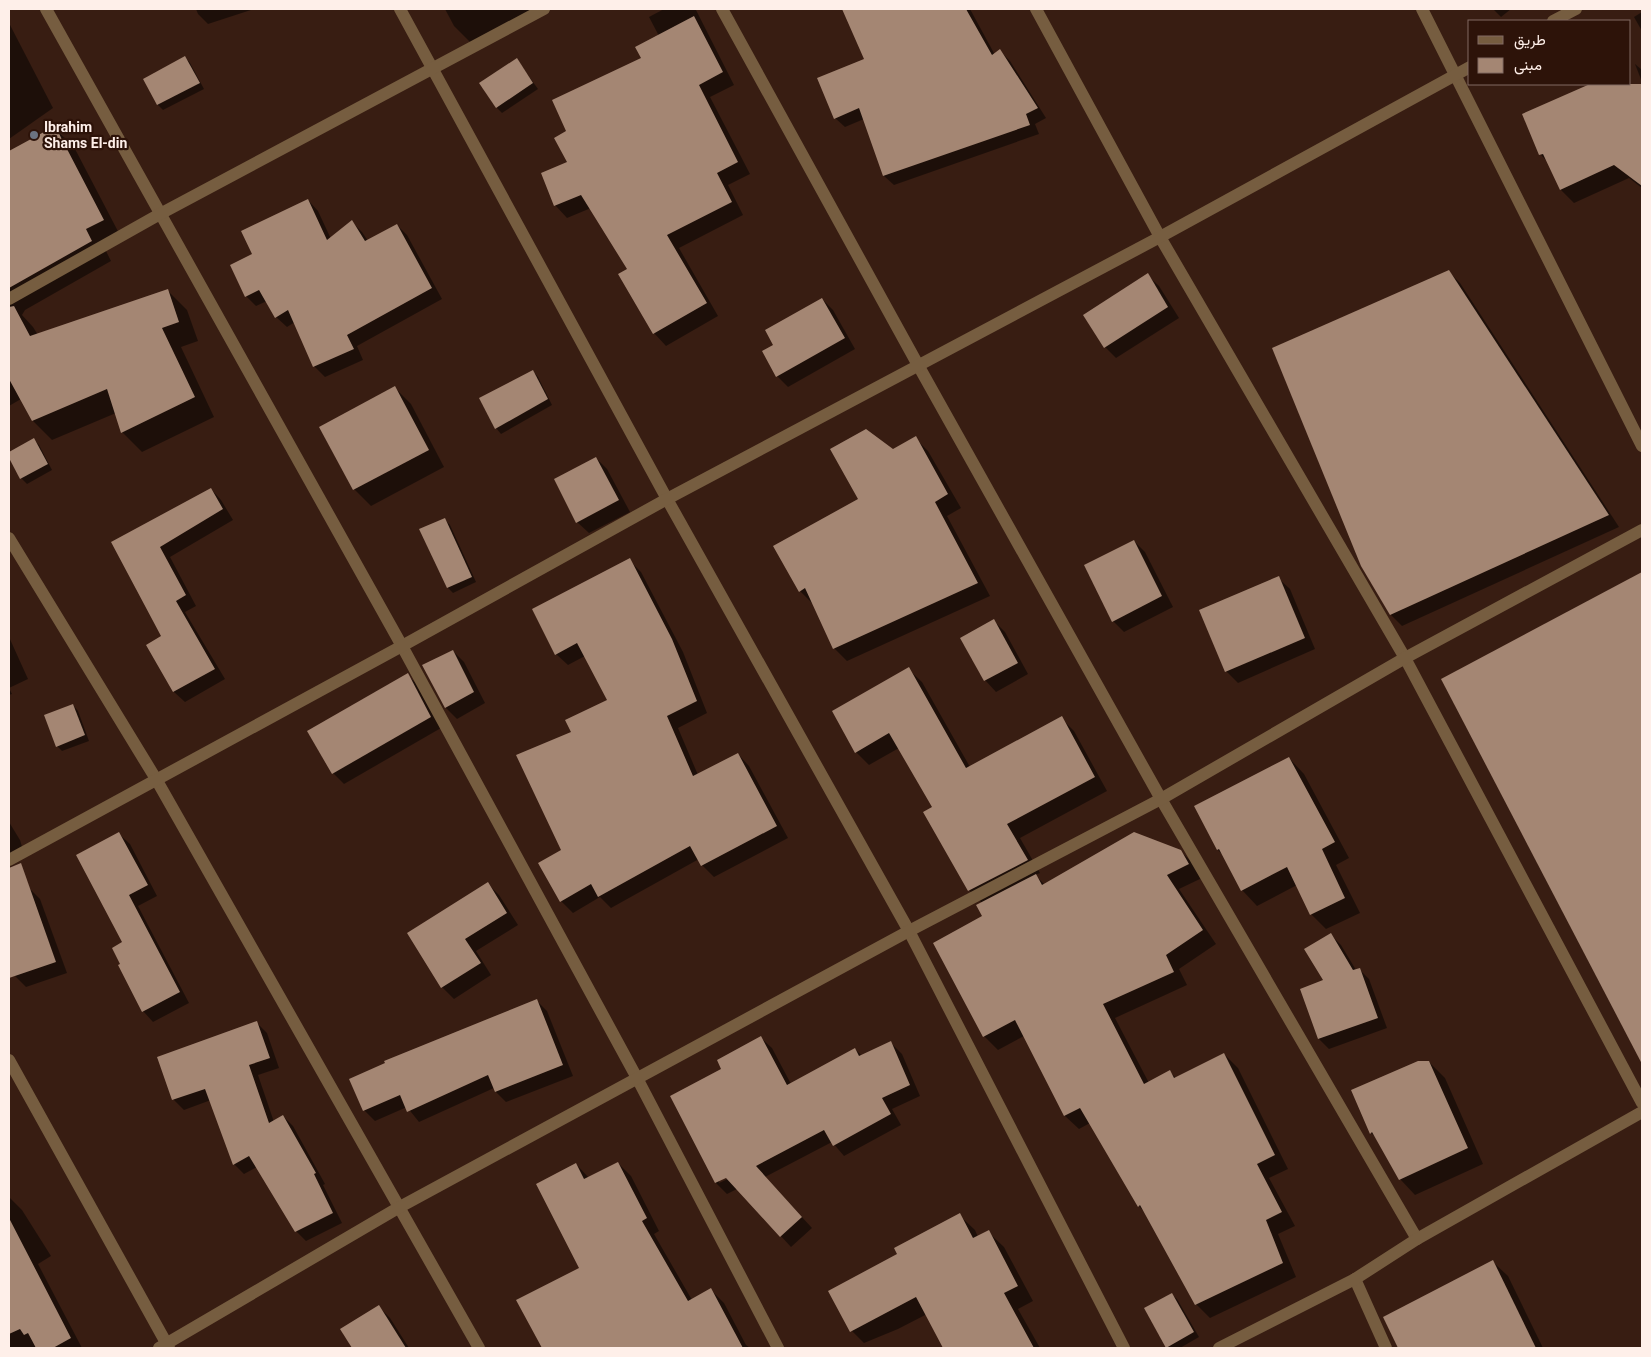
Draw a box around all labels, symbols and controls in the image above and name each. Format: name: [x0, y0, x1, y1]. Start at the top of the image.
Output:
legend: [1468, 20, 1631, 85]
text: طريق: [1514, 31, 1546, 50]
text: مبنى: [1514, 56, 1542, 75]
place label: Ibrahim Shams El-din: [44, 119, 127, 151]
marker: Ibrahim Shams El-din: [28, 129, 40, 141]

